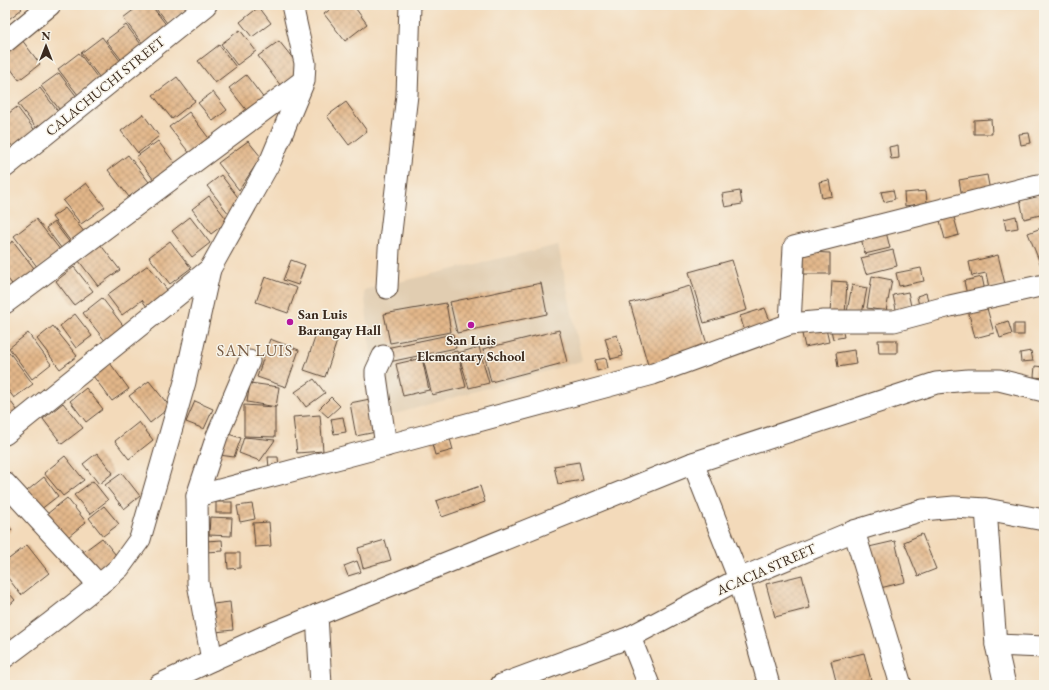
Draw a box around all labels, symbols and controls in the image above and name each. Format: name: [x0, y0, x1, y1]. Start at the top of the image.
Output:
north arrow: [26, 26, 66, 66]
text: N: [42, 29, 51, 43]
street label: CALACHUCHI STREET: [42, 32, 169, 140]
place label: San Luis Barangay Hall: [298, 305, 381, 339]
marker: San Luis Barangay Hall: [285, 317, 295, 327]
marker: San Luis Elementary School: [466, 320, 476, 330]
place label: San Luis Elementary School: [417, 331, 525, 365]
district label: SAN LUIS: [217, 340, 293, 361]
street label: ACACIA STREET: [713, 539, 819, 599]

